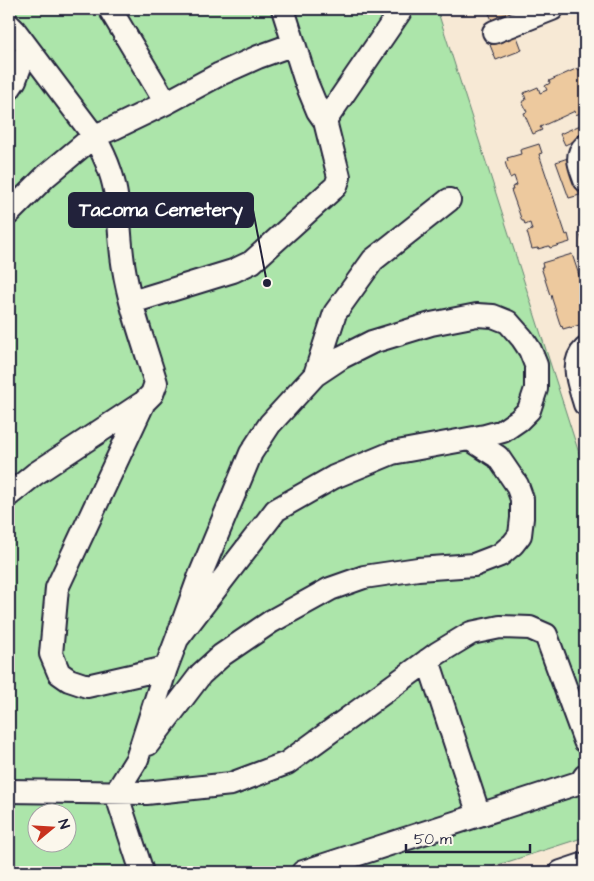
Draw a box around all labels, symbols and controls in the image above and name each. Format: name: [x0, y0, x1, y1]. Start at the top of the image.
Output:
callout: Tacoma Cemetery: [69, 193, 253, 227]
text: Tacoma Cemetery: [78, 197, 244, 225]
north arrow: [28, 804, 78, 854]
text: N: [53, 817, 74, 832]
scale bar: [406, 821, 530, 853]
text: 50 m: [414, 829, 452, 850]

